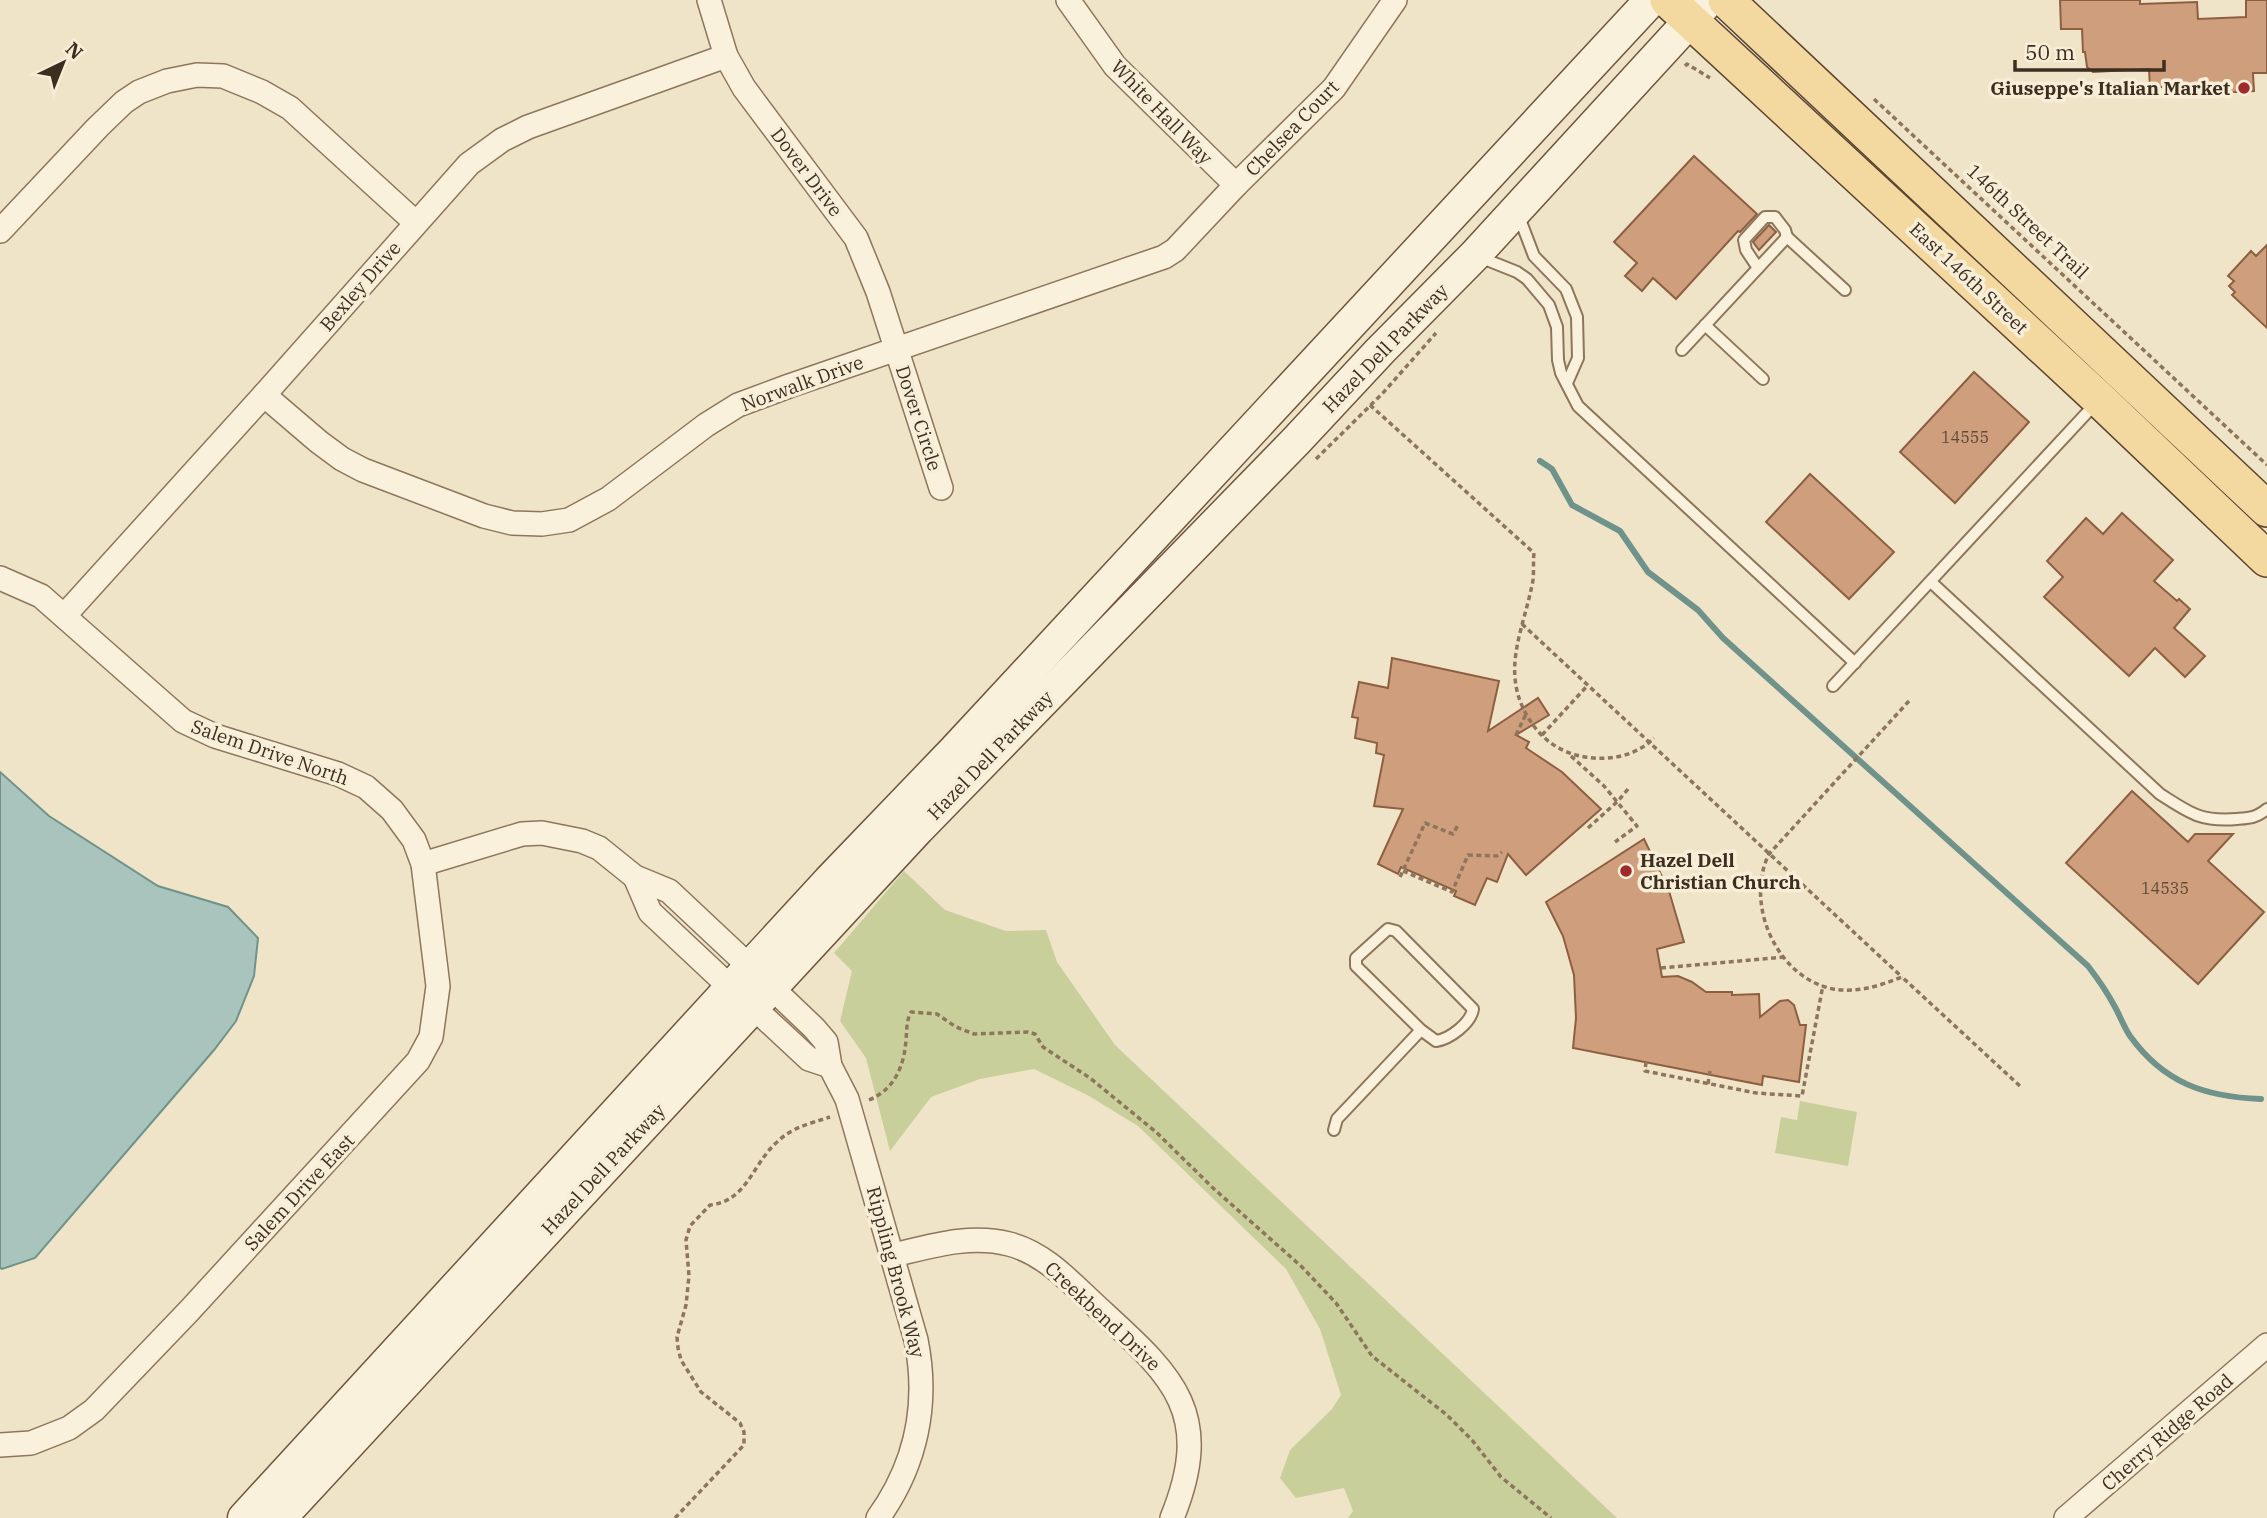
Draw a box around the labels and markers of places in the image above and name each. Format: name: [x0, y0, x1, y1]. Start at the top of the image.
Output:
place label: Giuseppe's Italian Market: [1990, 76, 2230, 100]
marker: Giuseppe's Italian Market: [2236, 80, 2252, 96]
place label: Hazel Dell Christian Church: [1640, 848, 1801, 894]
marker: Hazel Dell Christian Church: [1618, 863, 1634, 879]

